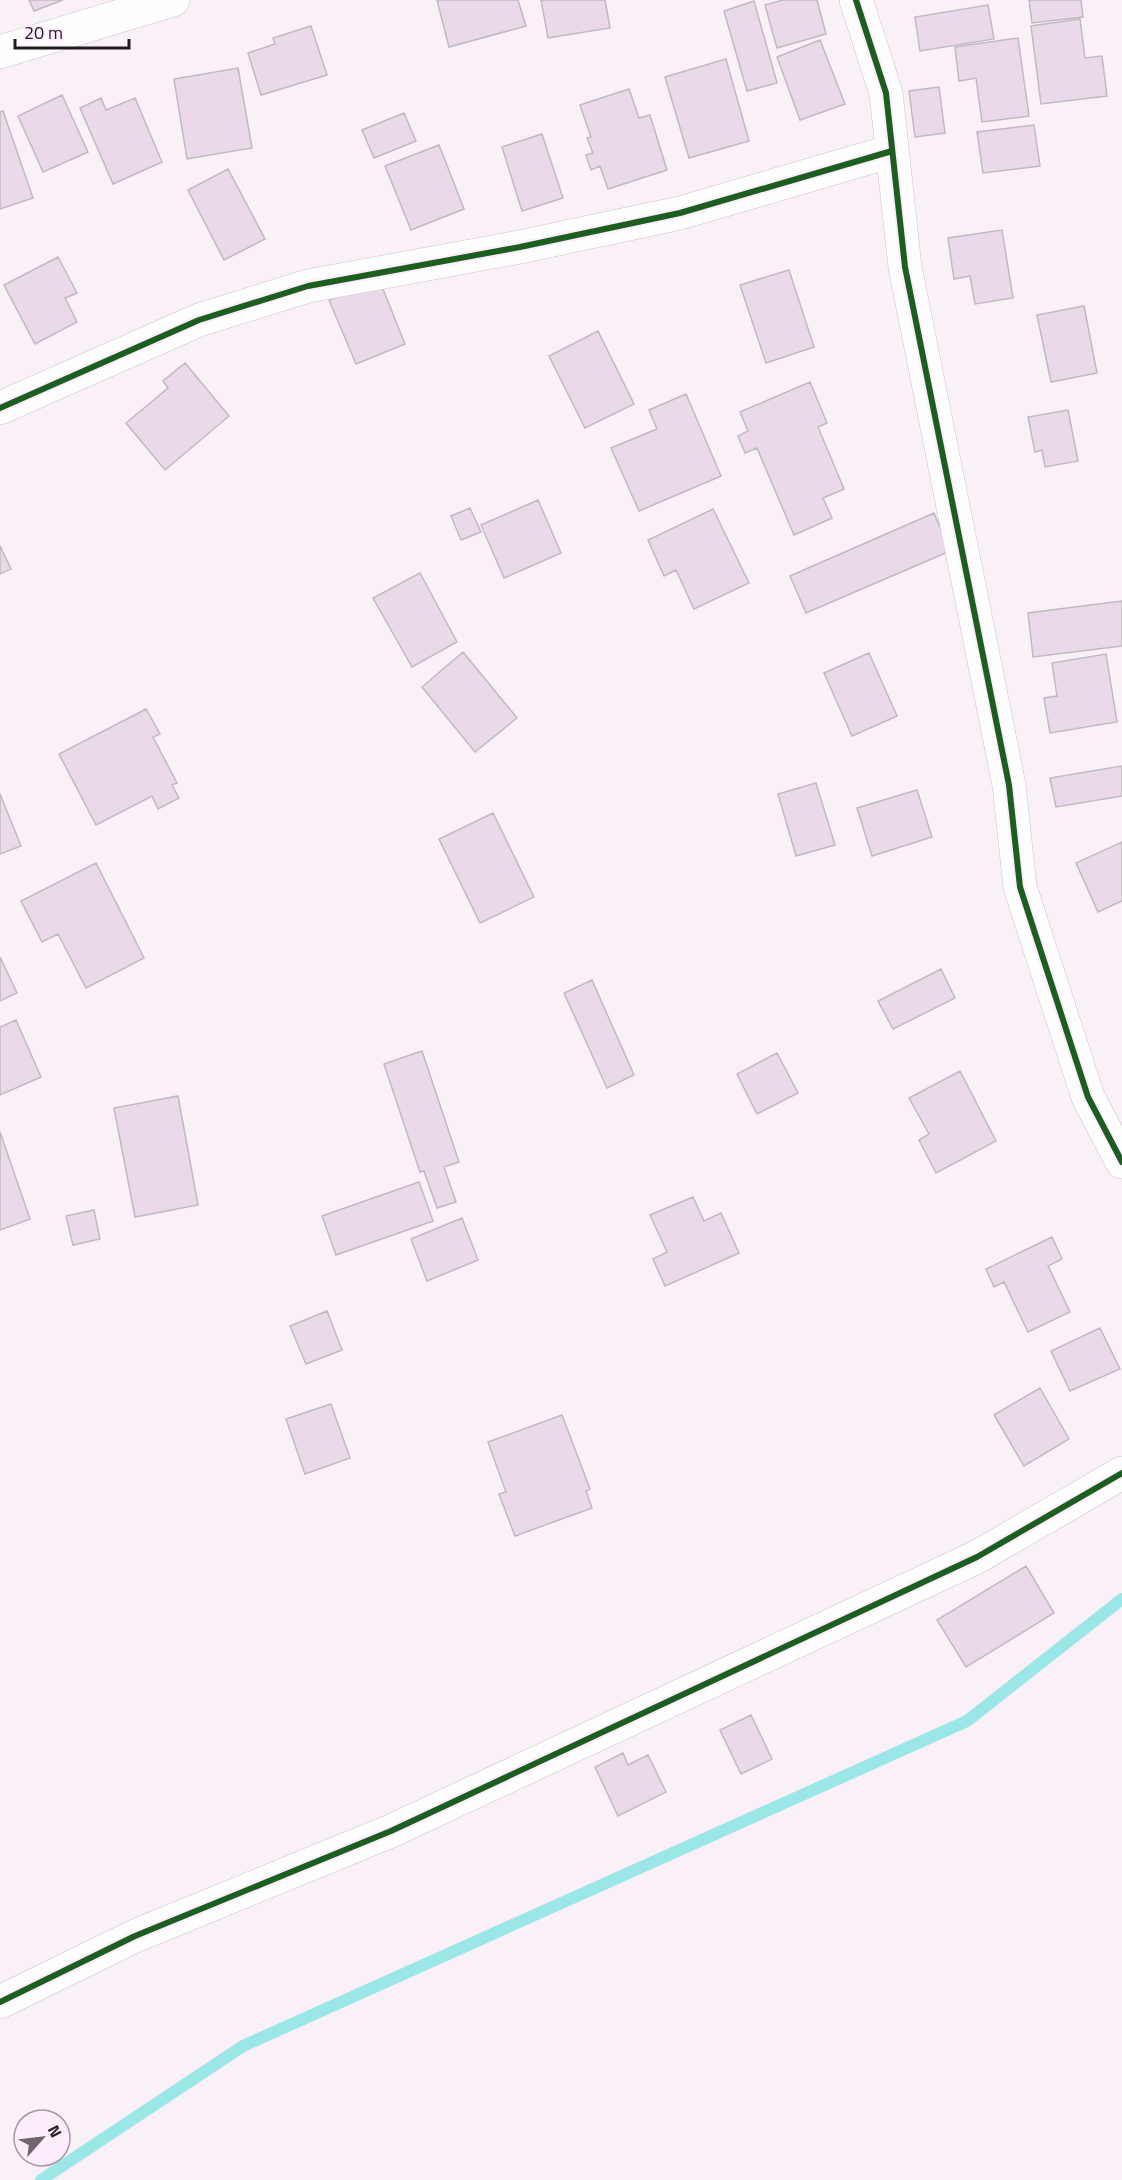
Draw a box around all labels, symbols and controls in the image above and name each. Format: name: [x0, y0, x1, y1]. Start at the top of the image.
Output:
scale bar: [15, 12, 129, 50]
text: 20 m: [24, 19, 63, 46]
north arrow: [12, 2108, 72, 2168]
text: N: [42, 2120, 68, 2141]

